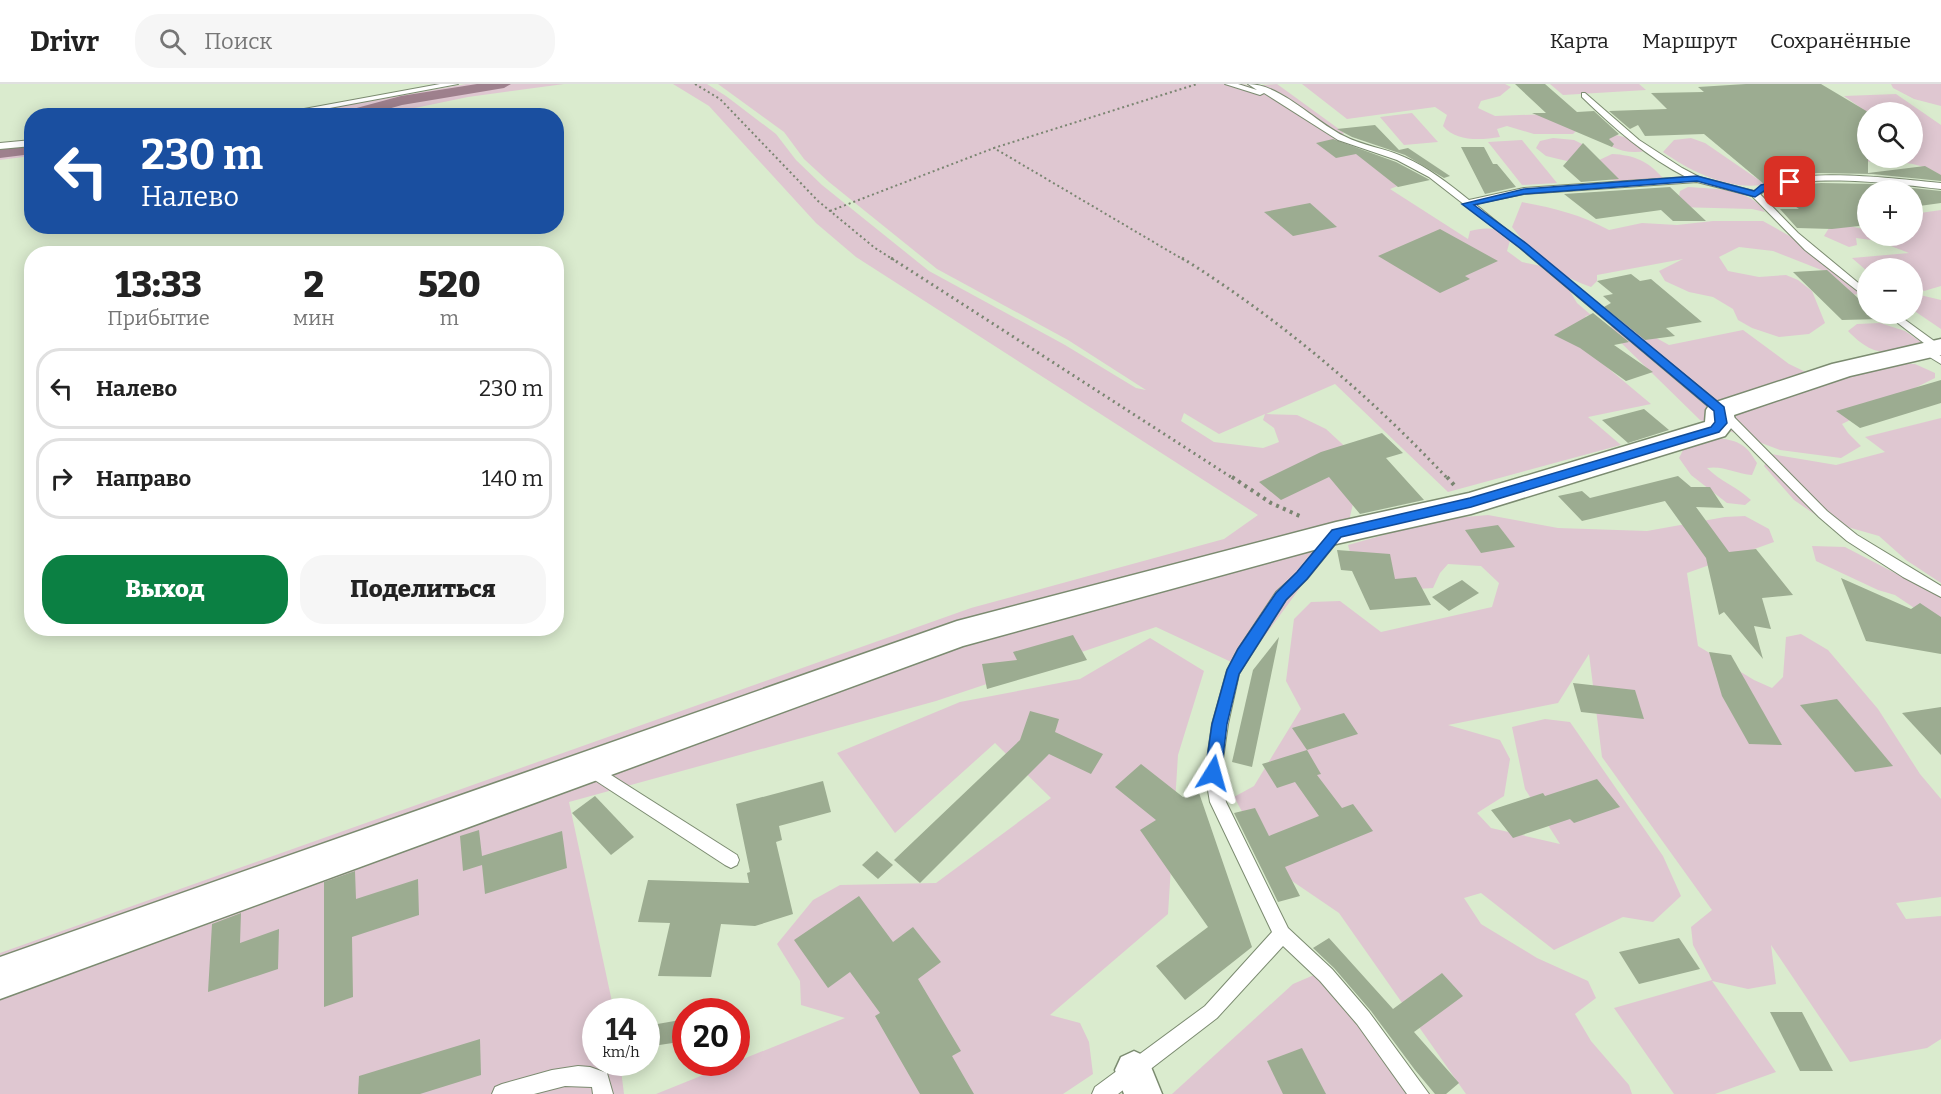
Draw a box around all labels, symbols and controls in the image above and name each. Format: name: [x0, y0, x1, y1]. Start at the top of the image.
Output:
search box: [135, 14, 555, 68]
text: Drivr: [30, 25, 99, 58]
icon: search: [156, 25, 189, 58]
text: Поиск: [204, 28, 272, 55]
text: Карта: [1550, 28, 1609, 54]
text: Маршрут: [1642, 28, 1737, 54]
text: Сохранённые: [1770, 28, 1911, 54]
map controls: [1857, 102, 1923, 324]
button: search: [1857, 102, 1923, 168]
text: 230 m: [141, 130, 263, 180]
icon: left: [42, 132, 120, 210]
pin: [1764, 156, 1815, 207]
icon: arrive: [1773, 165, 1806, 198]
button: +: [1857, 180, 1923, 246]
text: Налево: [141, 181, 239, 213]
button: −: [1857, 258, 1923, 324]
text: 13:33: [115, 263, 202, 307]
text: 2: [304, 263, 324, 307]
text: 520: [418, 263, 481, 307]
text: Прибытие: [107, 306, 210, 330]
text: мин: [293, 306, 335, 330]
text: m: [440, 306, 459, 330]
icon: left: [45, 372, 78, 405]
text: Налево: [96, 375, 177, 402]
text: 230 m: [479, 375, 543, 402]
icon: right: [45, 462, 78, 495]
text: Направо: [96, 465, 191, 492]
text: 140 m: [482, 465, 543, 492]
button: Выход: [42, 555, 288, 624]
button: Поделиться: [300, 555, 546, 624]
position arrow: [1181, 741, 1245, 805]
speed limit sign: 20: [672, 998, 750, 1076]
text: 14: [605, 1012, 637, 1048]
text: km/h: [602, 1043, 640, 1061]

